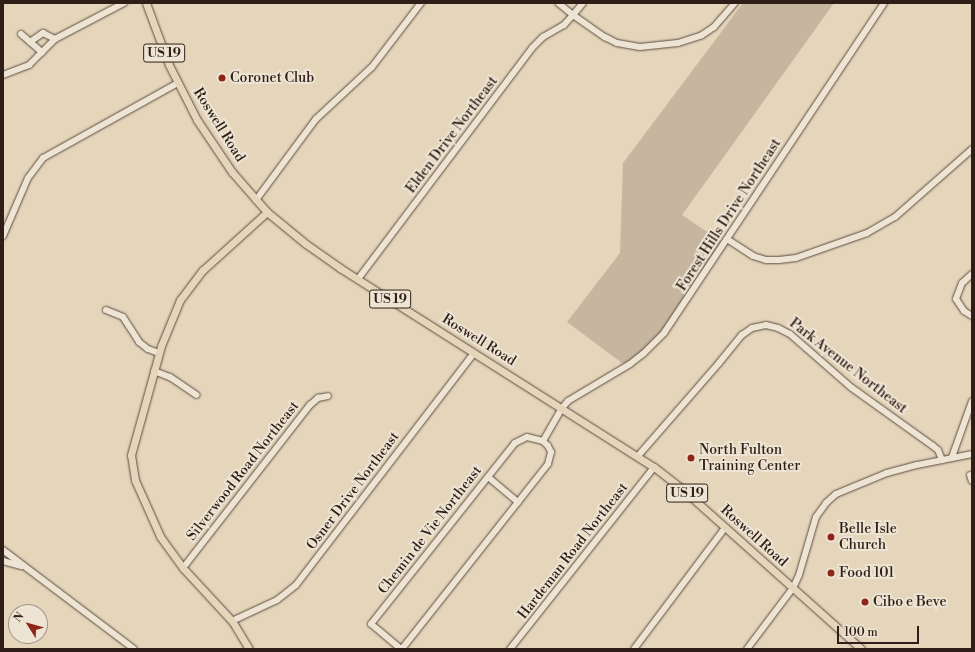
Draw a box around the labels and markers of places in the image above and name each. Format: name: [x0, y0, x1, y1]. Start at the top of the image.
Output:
place label: Coronet Club: [230, 70, 314, 86]
marker: Coronet Club: [217, 73, 227, 83]
place label: North Fulton Training Center: [699, 442, 800, 474]
marker: North Fulton Training Center: [686, 453, 696, 463]
place label: Belle Isle Church: [839, 521, 897, 554]
marker: Belle Isle Church: [826, 532, 836, 542]
place label: Food 101: [839, 565, 894, 581]
marker: Food 101: [826, 568, 836, 578]
place label: Cibo e Beve: [873, 594, 947, 610]
marker: Cibo e Beve: [860, 597, 870, 607]

